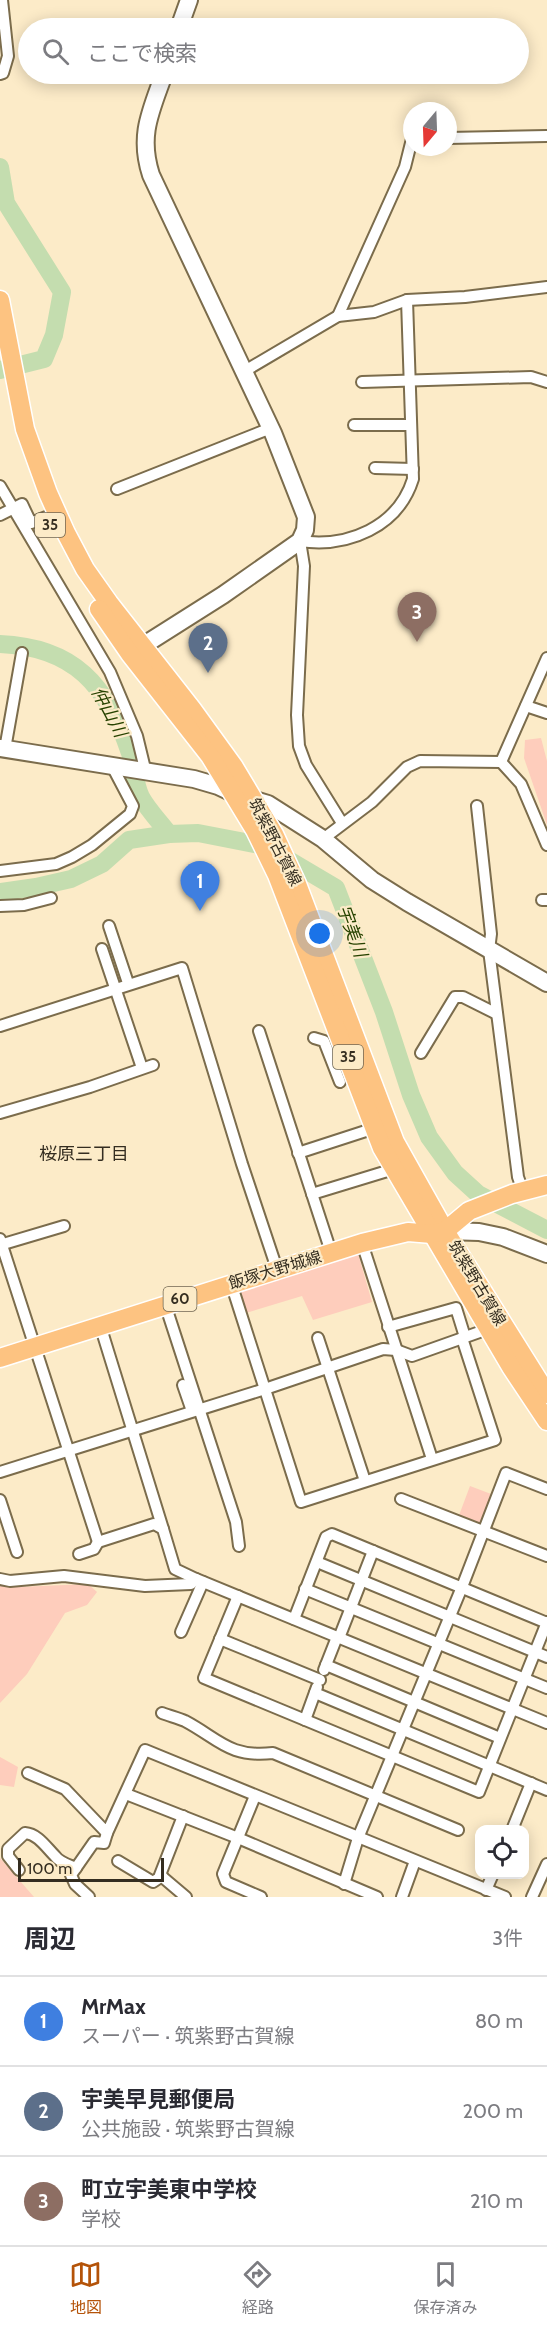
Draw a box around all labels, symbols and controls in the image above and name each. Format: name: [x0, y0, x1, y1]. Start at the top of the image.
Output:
search box: [18, 18, 529, 84]
icon: search: [39, 35, 72, 68]
text: ここで検索: [87, 40, 197, 67]
north arrow: [403, 102, 457, 156]
road number: 35: [35, 513, 65, 537]
pin: 3: [398, 592, 436, 642]
pin: 2: [188, 624, 228, 673]
water label: 仲山川: [87, 683, 132, 743]
street label: 筑紫野古賀線: [245, 795, 305, 889]
pin: 1: [180, 862, 220, 911]
water label: 宇美川: [332, 902, 372, 962]
your location: [305, 919, 334, 948]
road number: 35: [333, 1045, 363, 1069]
district label: 桜原三丁目: [39, 1143, 129, 1165]
street label: 筑紫野古賀線: [444, 1237, 510, 1329]
street label: 飯塚大野城線: [226, 1247, 324, 1293]
road number: 60: [164, 1287, 196, 1311]
map controls: [475, 1825, 529, 1879]
button: locate: [475, 1825, 529, 1879]
scale bar: [18, 1855, 164, 1882]
text: 100 m: [27, 1859, 72, 1878]
text: 周辺: [24, 1923, 76, 1955]
text: 3件: [492, 1926, 523, 1950]
text: MrMax: [81, 1993, 146, 2020]
text: 1: [40, 2009, 47, 2033]
text: 80 m: [475, 2009, 523, 2033]
text: スーパー · 筑紫野古賀線: [81, 2024, 295, 2048]
text: 宇美早見郵便局: [81, 2086, 235, 2113]
text: 2: [38, 2099, 49, 2123]
text: 200 m: [463, 2099, 523, 2123]
text: 公共施設 · 筑紫野古賀線: [81, 2117, 295, 2141]
text: 町立宇美東中学校: [81, 2176, 257, 2203]
text: 3: [38, 2189, 49, 2213]
text: 210 m: [470, 2189, 523, 2213]
text: 学校: [81, 2207, 121, 2231]
tab: 地図: [69, 2258, 102, 2318]
tab: 経路: [241, 2258, 274, 2318]
tab: 保存済み: [413, 2258, 477, 2318]

